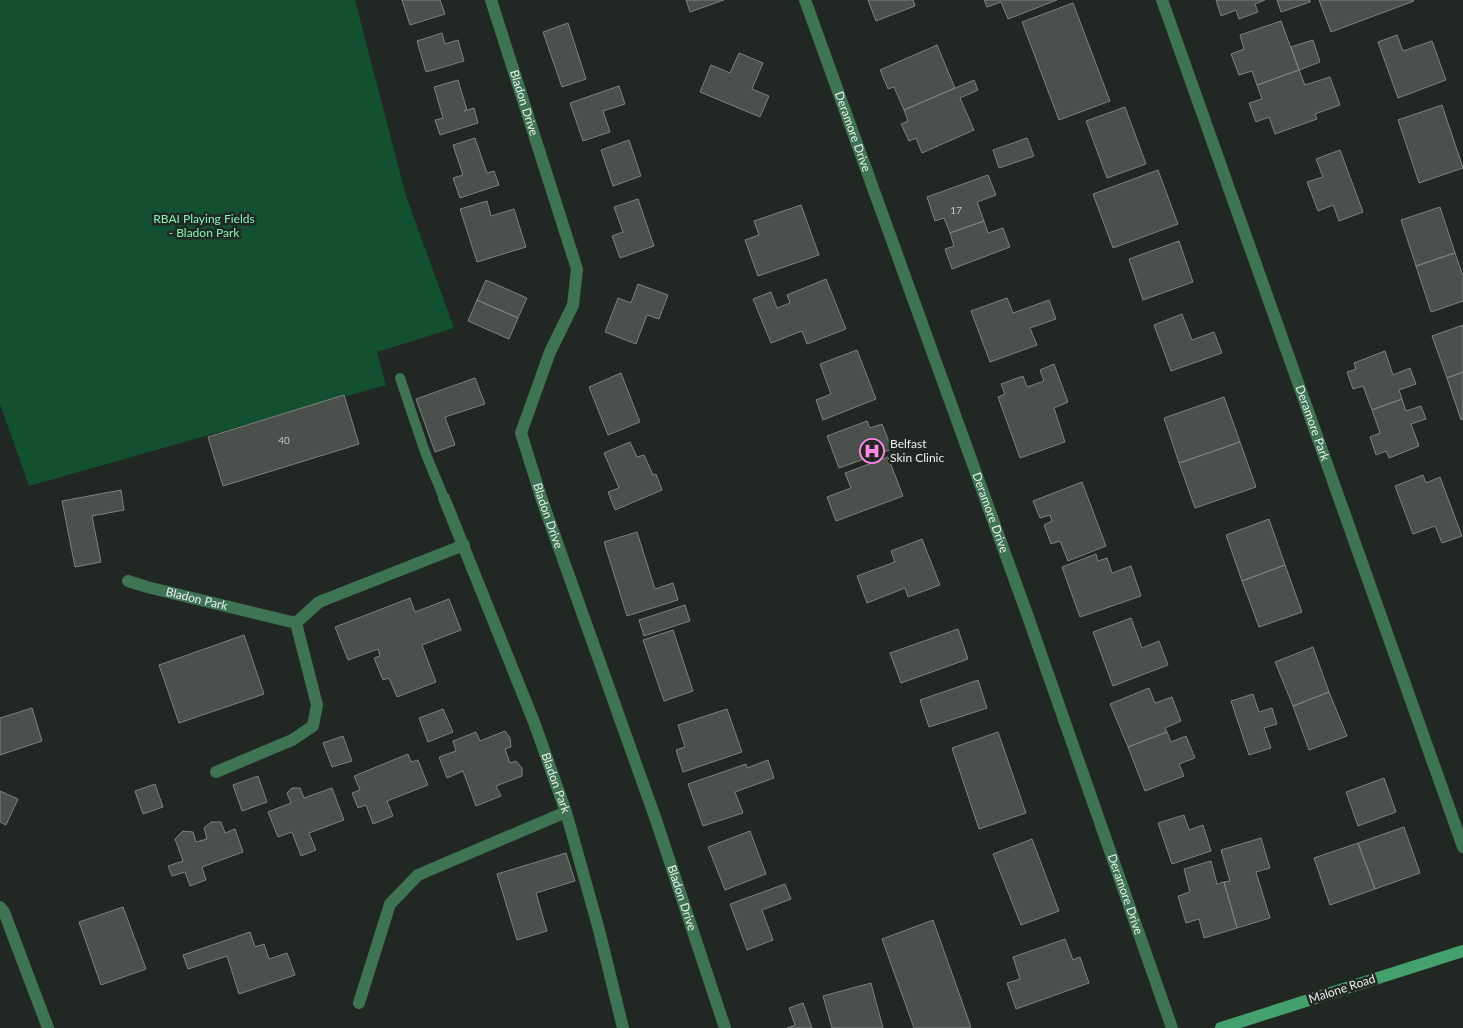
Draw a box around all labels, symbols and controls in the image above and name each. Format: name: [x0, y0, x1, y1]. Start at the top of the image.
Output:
street label: Bladon Drive: [507, 68, 542, 138]
street label: Deramore Drive: [832, 89, 874, 174]
house number: 17: [950, 204, 962, 216]
park label: RBAI Playing Fields - Bladon Park: [153, 211, 255, 240]
street label: Deramore Park: [1292, 383, 1333, 464]
house number: 40: [278, 434, 290, 446]
place label: Belfast Skin Clinic: [890, 436, 944, 465]
hospital icon: Belfast Skin Clinic: [859, 438, 885, 464]
street label: Deramore Drive: [969, 470, 1012, 555]
street label: Bladon Drive: [530, 481, 567, 550]
street label: Bladon Park: [164, 584, 230, 613]
street label: Bladon Park: [538, 750, 574, 816]
street label: Deramore Drive: [1105, 852, 1147, 937]
street label: Bladon Drive: [664, 863, 700, 933]
street label: Malone Road: [1307, 971, 1377, 1006]

